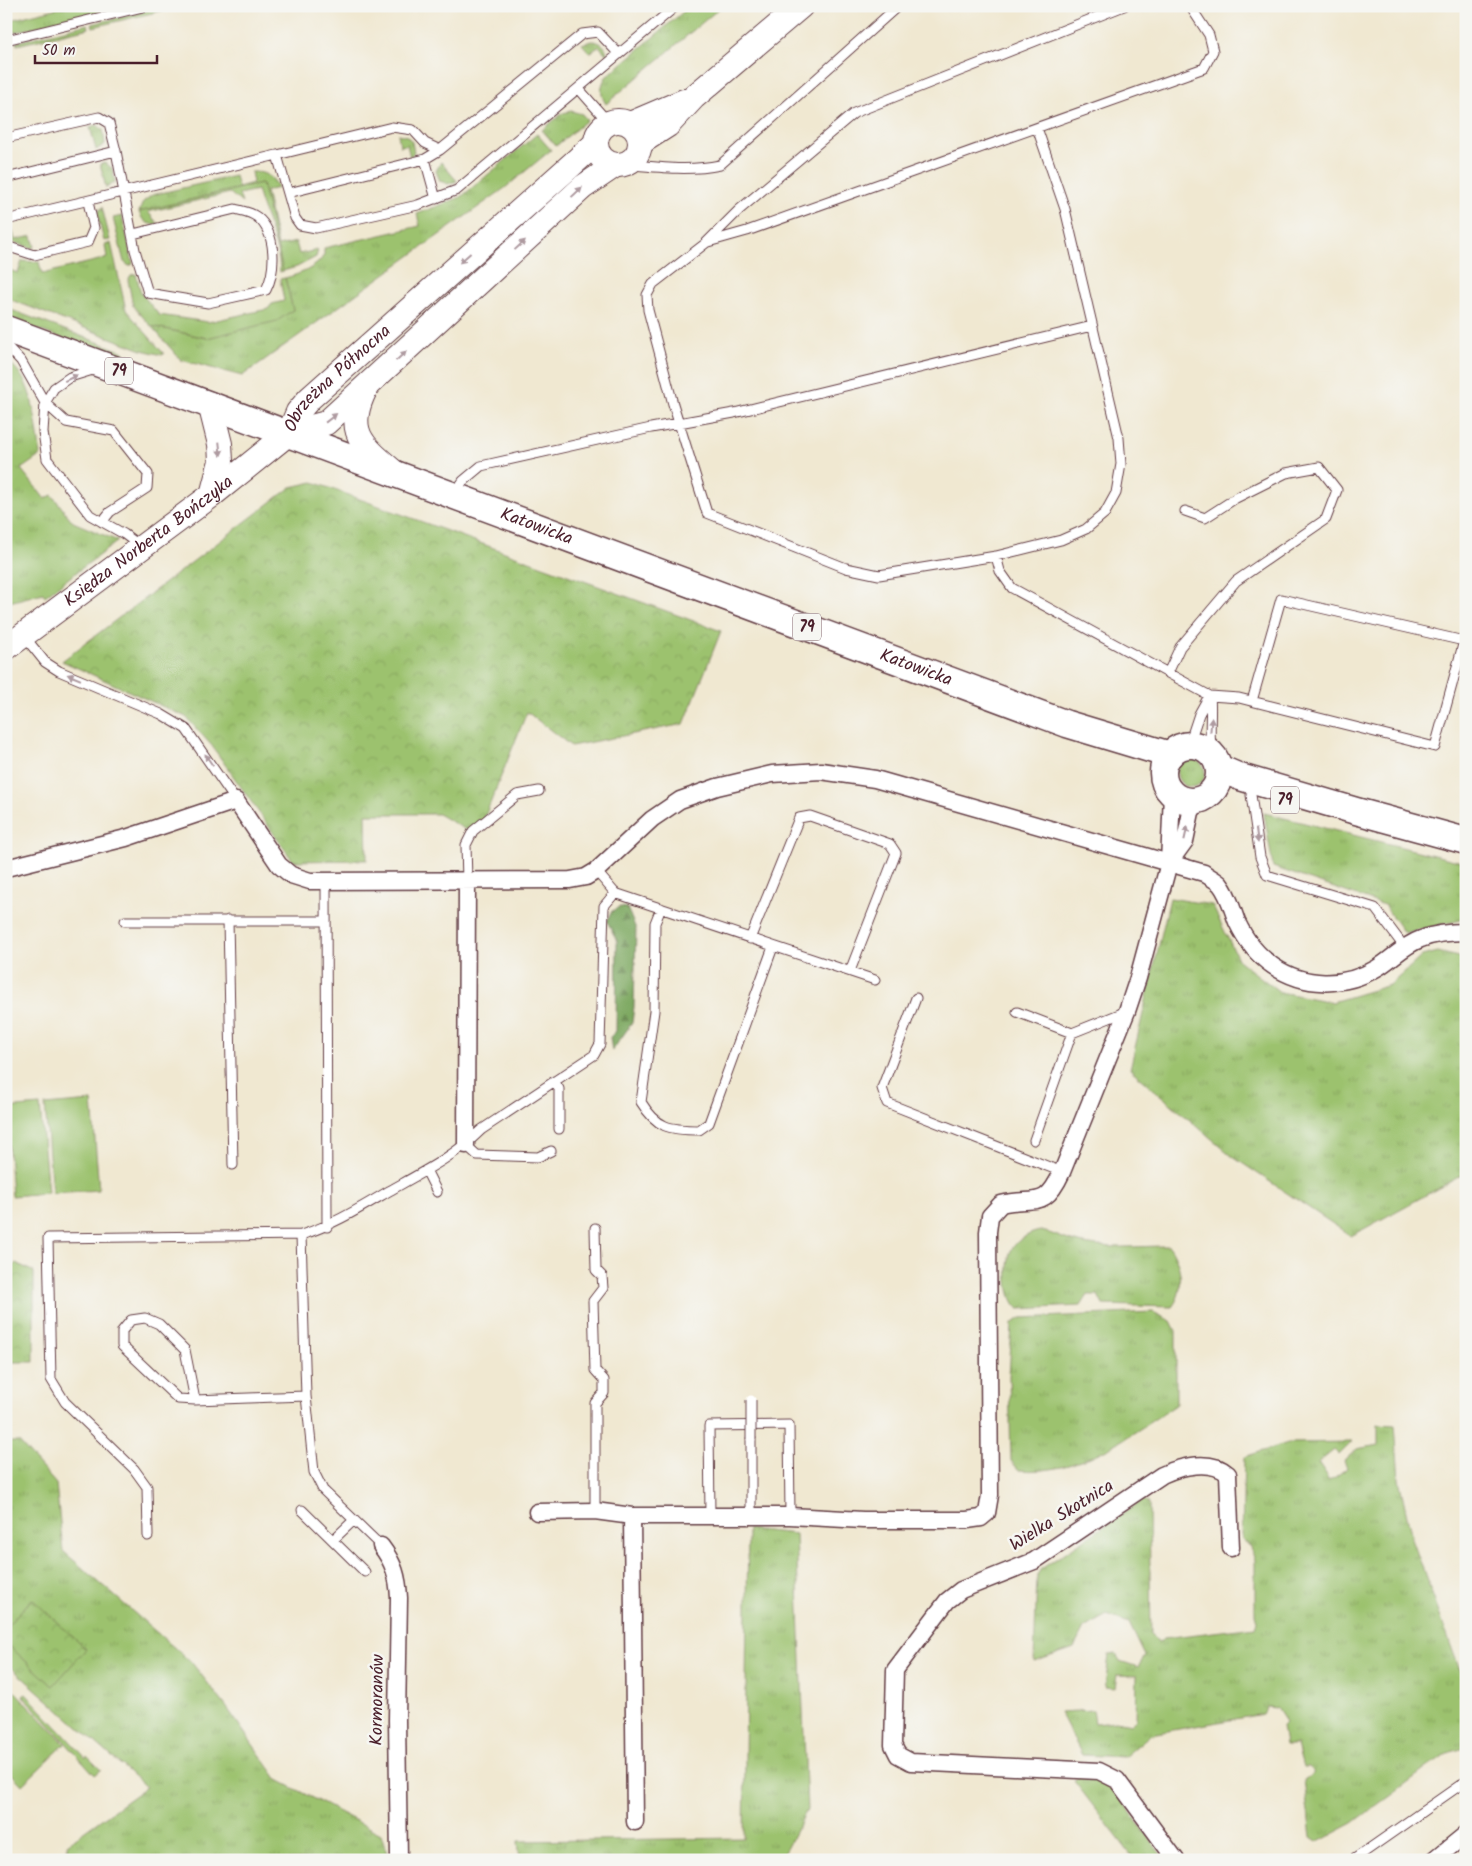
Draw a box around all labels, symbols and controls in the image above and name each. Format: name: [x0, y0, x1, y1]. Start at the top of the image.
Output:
scale bar: [35, 32, 158, 64]
text: 50 m: [42, 39, 76, 63]
one-way arrow: [570, 187, 583, 198]
one-way arrow: [514, 239, 526, 251]
one-way arrow: [459, 253, 472, 264]
street label: Obrzeżna Północna: [276, 318, 398, 437]
one-way arrow: [395, 350, 407, 362]
road number: 79: [105, 358, 133, 384]
one-way arrow: [64, 374, 78, 382]
one-way arrow: [324, 413, 338, 423]
one-way arrow: [216, 441, 224, 457]
street label: Księdza Norberta Bończyka: [58, 468, 240, 615]
street label: Katowicka: [496, 500, 577, 553]
road number: 79: [793, 614, 821, 640]
street label: Katowicka: [876, 641, 956, 695]
one-way arrow: [67, 673, 81, 681]
one-way arrow: [1208, 717, 1216, 733]
one-way arrow: [204, 753, 214, 767]
road number: 79: [1271, 786, 1299, 814]
one-way arrow: [1182, 826, 1190, 841]
one-way arrow: [1253, 828, 1261, 844]
street label: Wielka Skotnica: [1004, 1472, 1120, 1560]
street label: Kormoranów: [363, 1653, 393, 1746]

